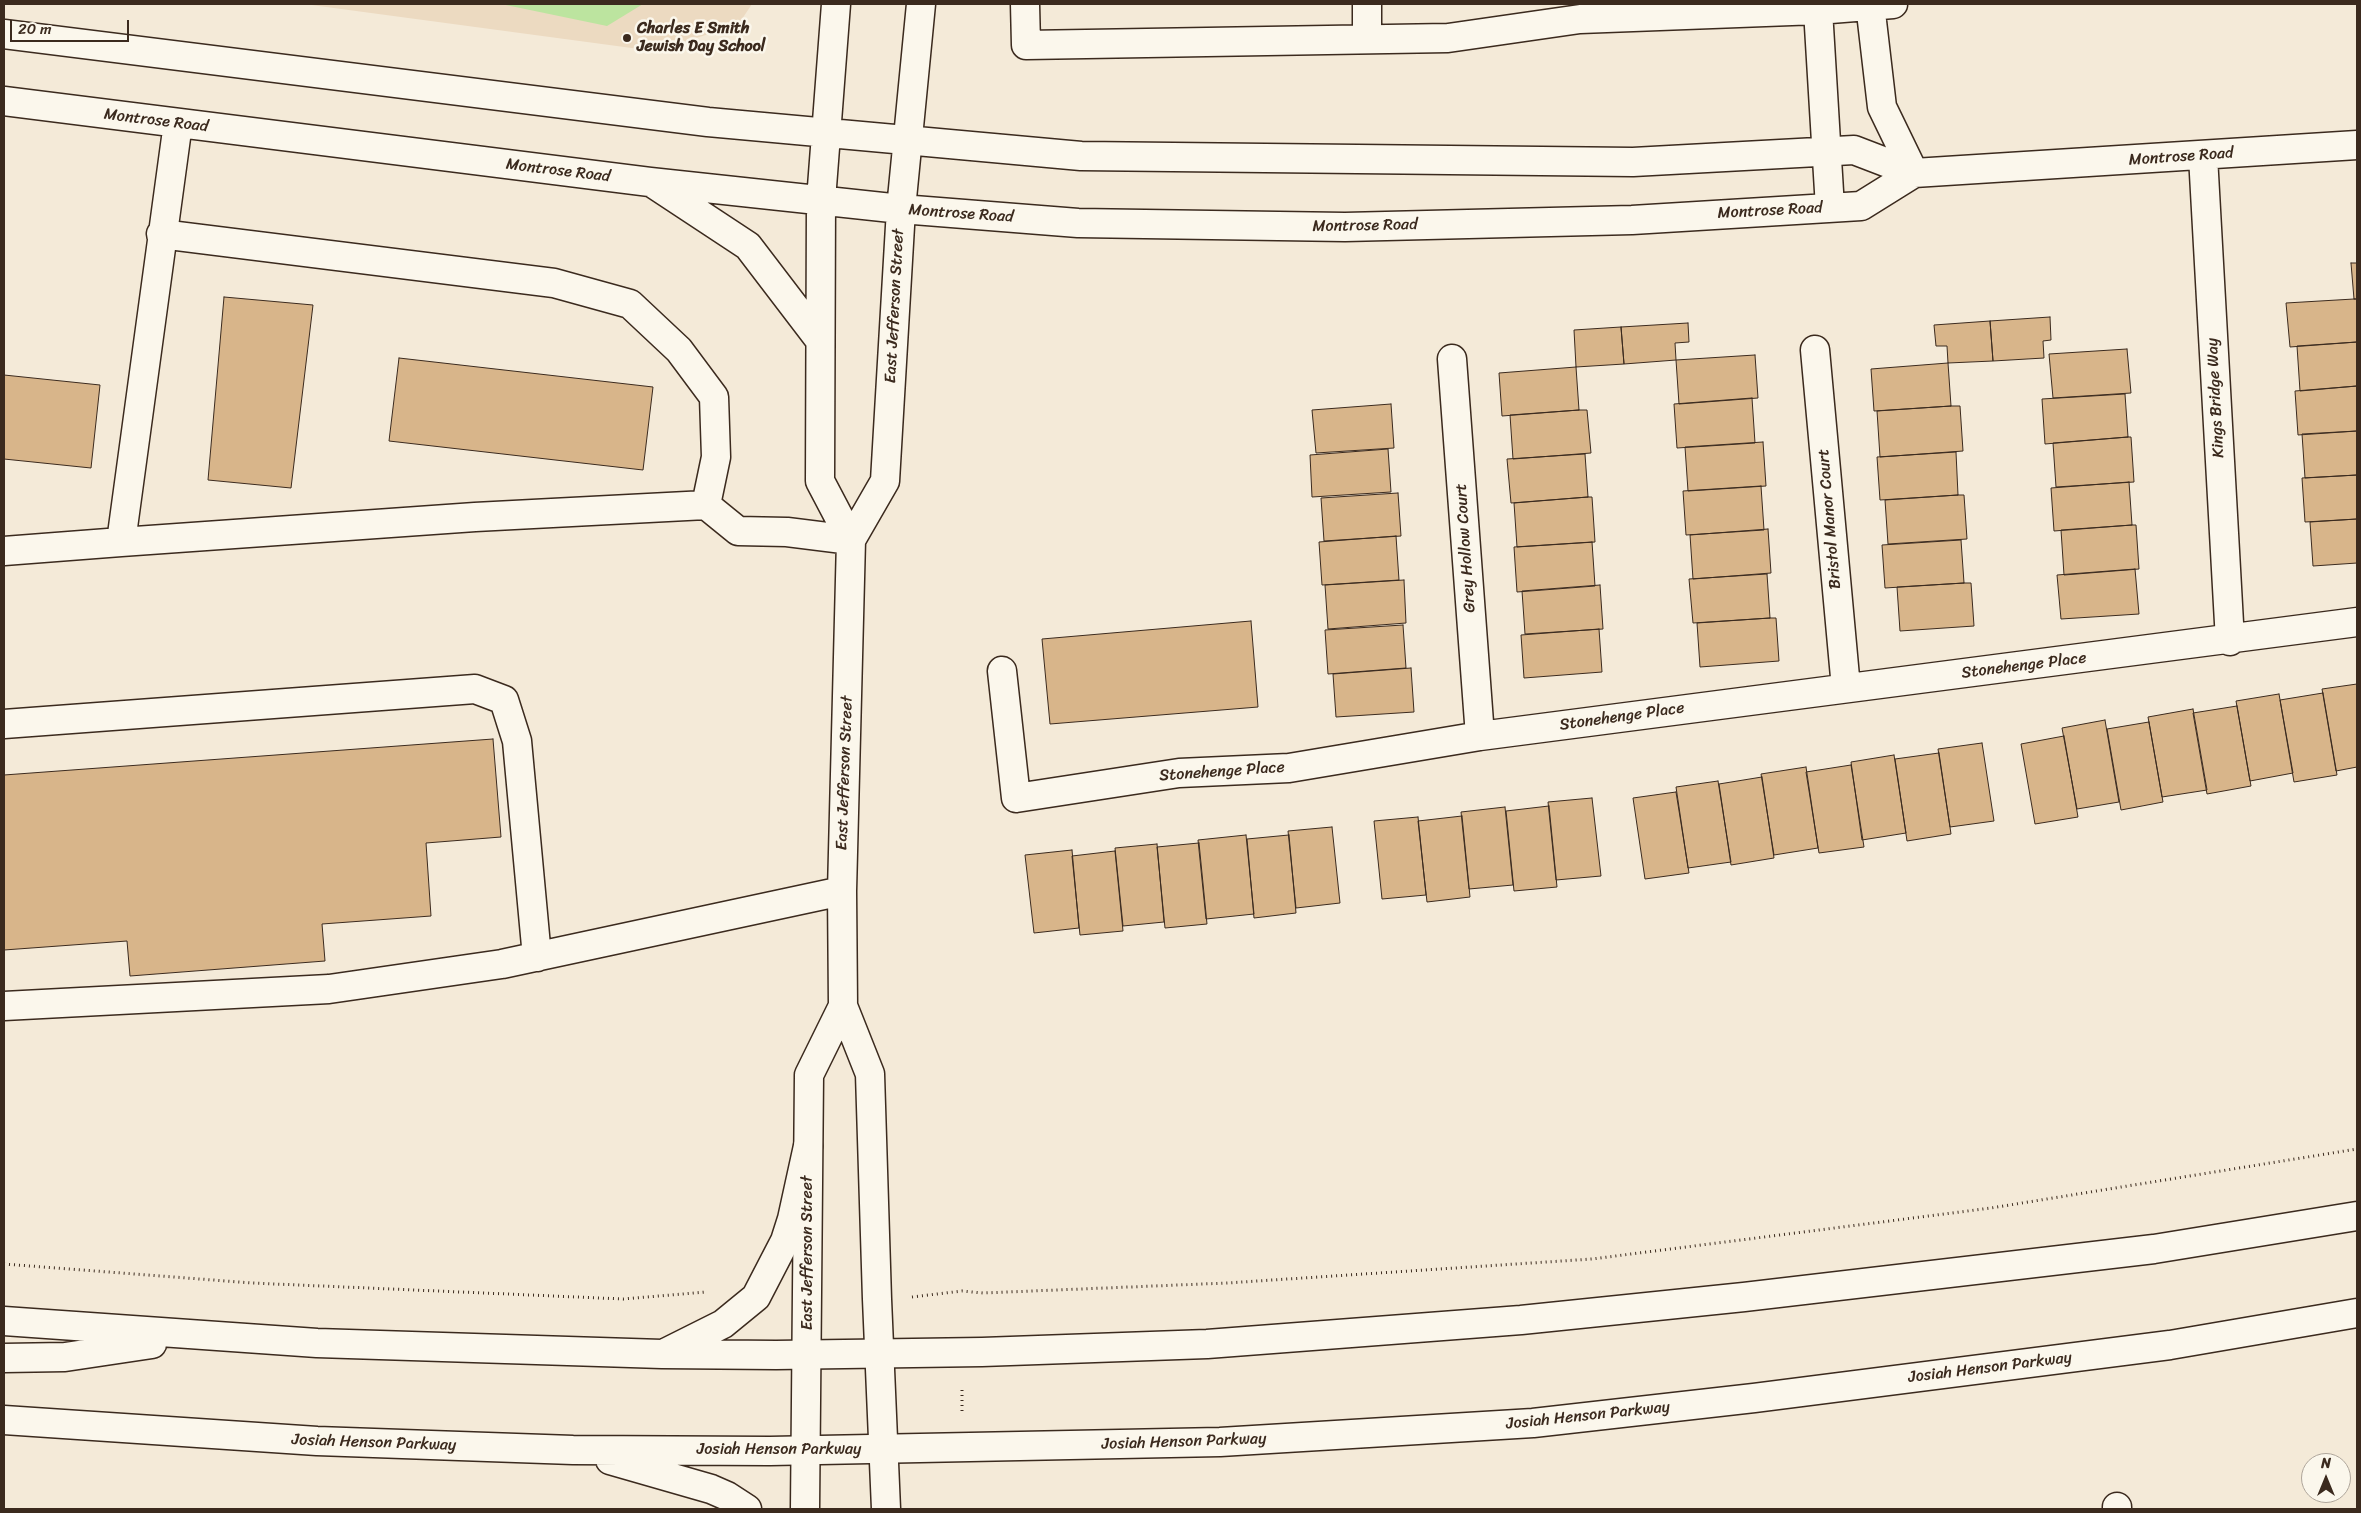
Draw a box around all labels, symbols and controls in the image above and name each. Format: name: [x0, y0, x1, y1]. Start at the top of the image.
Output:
scale bar: [12, 10, 131, 42]
text: 20 m: [18, 16, 52, 42]
place label: Charles E Smith Jewish Day School: [637, 19, 765, 57]
marker: Charles E Smith Jewish Day School: [621, 32, 633, 44]
street label: Montrose Road: [103, 105, 209, 137]
street label: Montrose Road: [2128, 144, 2234, 170]
street label: Montrose Road: [505, 155, 611, 187]
street label: Montrose Road: [1717, 199, 1823, 223]
street label: Montrose Road: [908, 201, 1014, 227]
street label: Montrose Road: [1312, 215, 1418, 237]
street label: East Jefferson Street: [881, 228, 909, 384]
street label: Kings Bridge Way: [2203, 337, 2229, 459]
street label: Bristol Manor Court: [1814, 448, 1846, 590]
street label: Grey Hollow Court: [1452, 483, 1480, 613]
street label: Stonehenge Place: [1960, 649, 2088, 683]
street label: East Jefferson Street: [833, 695, 857, 851]
street label: Stonehenge Place: [1558, 699, 1686, 735]
street label: Stonehenge Place: [1159, 758, 1285, 786]
street label: East Jefferson Street: [798, 1176, 818, 1330]
street label: Josiah Henson Parkway: [1907, 1348, 2073, 1388]
street label: Josiah Henson Parkway: [1505, 1398, 1671, 1434]
street label: Josiah Henson Parkway: [1101, 1430, 1267, 1454]
street label: Josiah Henson Parkway: [291, 1431, 457, 1455]
street label: Josiah Henson Parkway: [697, 1440, 861, 1460]
text: N: [2321, 1451, 2331, 1476]
north arrow: [2301, 1453, 2351, 1503]

